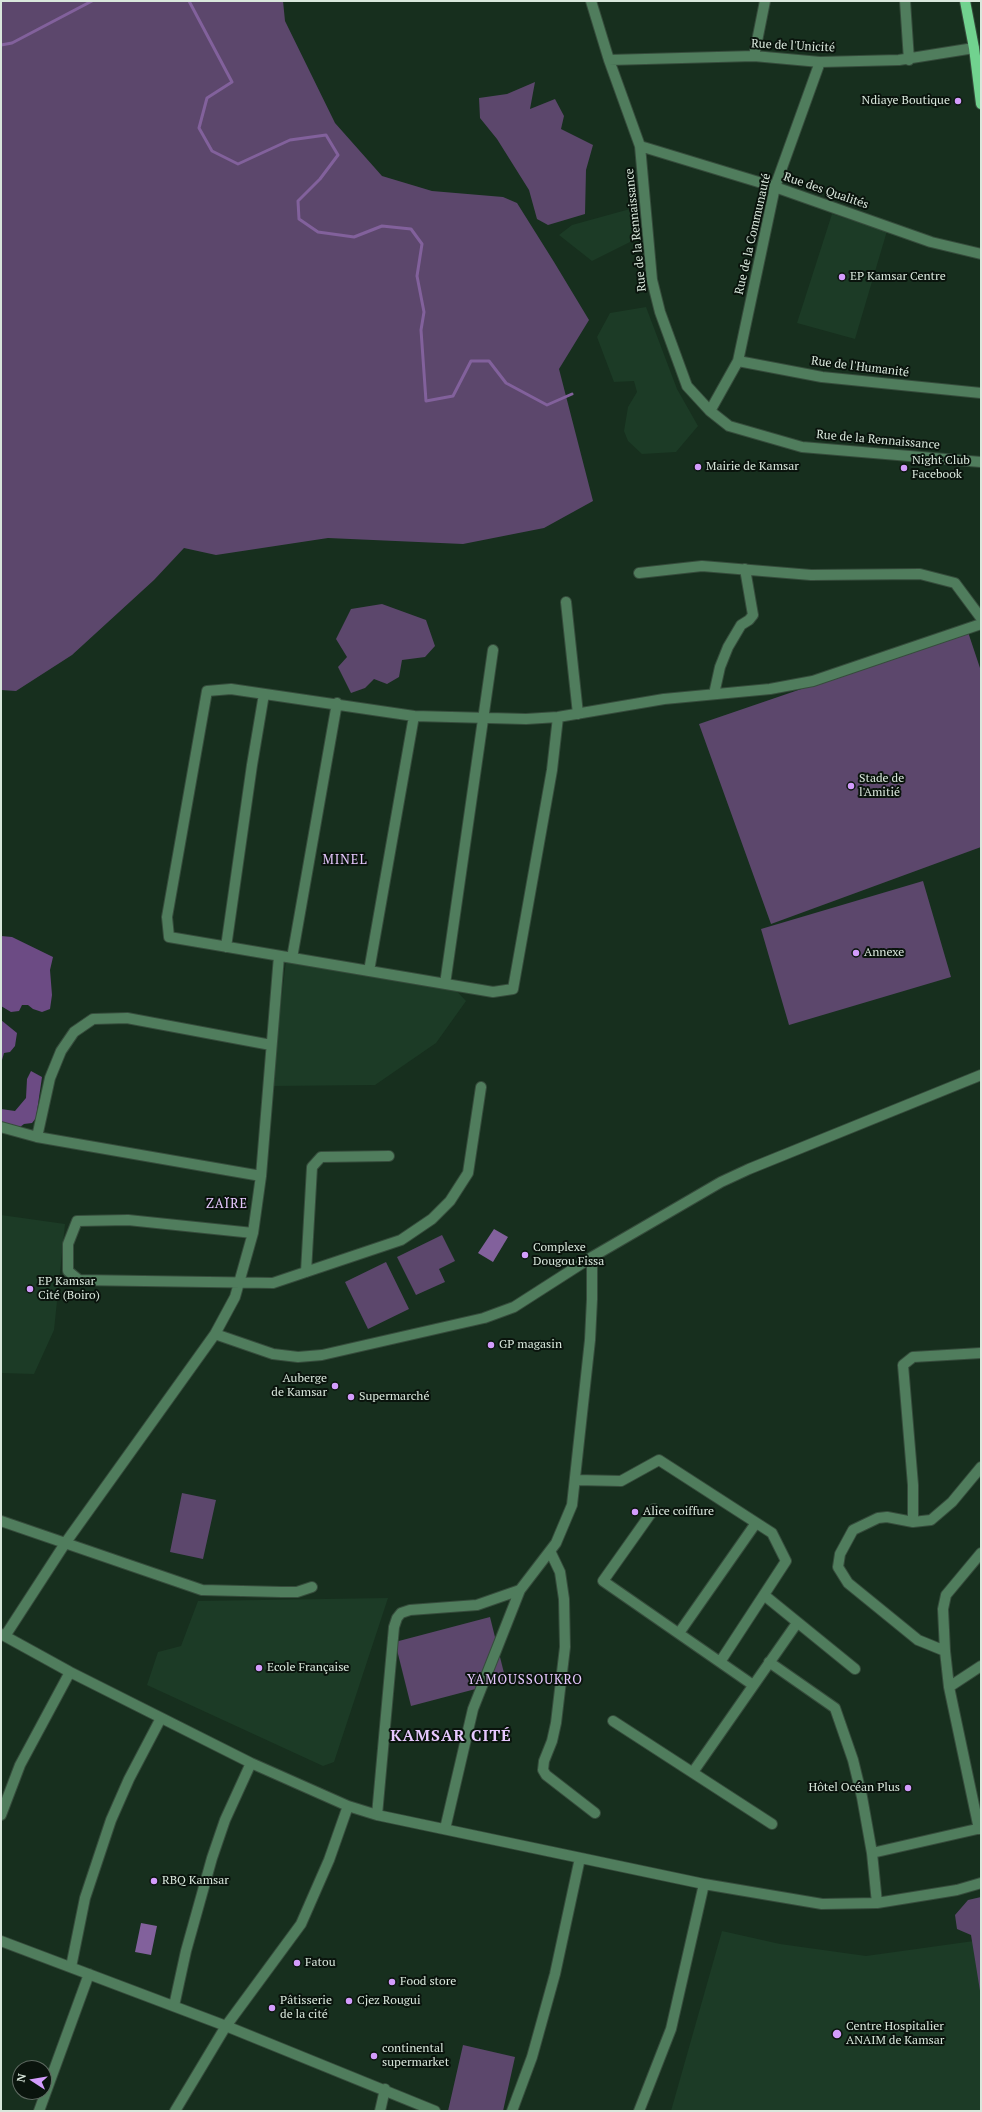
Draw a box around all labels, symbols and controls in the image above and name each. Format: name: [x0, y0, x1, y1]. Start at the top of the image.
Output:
street label: Rue de l'Unicité: [751, 37, 835, 55]
place label: Ndiaye Boutique: [862, 94, 950, 108]
marker: Ndiaye Boutique: [953, 96, 963, 106]
street label: Rue de la Rennaissance: [622, 168, 650, 292]
street label: Rue des Qualités: [782, 170, 870, 212]
street label: Rue de la Communauté: [732, 172, 774, 296]
place label: EP Kamsar Centre: [850, 270, 946, 284]
marker: EP Kamsar Centre: [837, 272, 847, 282]
street label: Rue de l'Humanité: [810, 354, 910, 380]
street label: Rue de la Rennaissance: [816, 427, 940, 453]
place label: Night Club Facebook: [912, 454, 970, 482]
place label: Mairie de Kamsar: [706, 460, 799, 474]
marker: Mairie de Kamsar: [693, 462, 703, 472]
marker: Night Club Facebook: [899, 463, 909, 473]
place label: Stade de l'Amitié: [859, 772, 904, 800]
marker: Stade de l'Amitié: [846, 781, 856, 791]
district label: MINEL: [322, 852, 368, 868]
place label: Annexe: [864, 946, 904, 960]
marker: Annexe: [851, 948, 861, 958]
district label: ZAÏRE: [206, 1196, 248, 1212]
place label: Complexe Dougou Fissa: [533, 1241, 604, 1269]
marker: Complexe Dougou Fissa: [520, 1250, 530, 1260]
place label: EP Kamsar Cité (Boiro): [38, 1275, 100, 1303]
marker: EP Kamsar Cité (Boiro): [25, 1284, 35, 1294]
place label: GP magasin: [499, 1338, 562, 1352]
marker: GP magasin: [486, 1340, 496, 1350]
place label: Auberge de Kamsar: [271, 1372, 327, 1400]
marker: Auberge de Kamsar: [330, 1381, 340, 1391]
place label: Supermarché: [359, 1390, 429, 1404]
marker: Supermarché: [346, 1392, 356, 1402]
place label: Alice coiffure: [643, 1505, 714, 1519]
marker: Alice coiffure: [630, 1507, 640, 1517]
place label: Ecole Française: [267, 1661, 349, 1675]
marker: Ecole Française: [254, 1663, 264, 1673]
district label: YAMOUSSOUKRO: [467, 1672, 583, 1688]
district label: KAMSAR CITÉ: [390, 1726, 512, 1746]
place label: Hôtel Océan Plus: [809, 1781, 900, 1795]
marker: Hôtel Océan Plus: [903, 1783, 913, 1793]
place label: RBQ Kamsar: [162, 1874, 229, 1888]
marker: RBQ Kamsar: [149, 1876, 159, 1886]
place label: Fatou: [305, 1956, 336, 1970]
marker: Fatou: [292, 1958, 302, 1968]
place label: Food store: [400, 1975, 456, 1989]
marker: Food store: [387, 1977, 397, 1987]
place label: Pâtisserie de la cité: [280, 1994, 332, 2022]
place label: Cjez Rougui: [357, 1994, 421, 2008]
marker: Cjez Rougui: [344, 1996, 354, 2006]
marker: Pâtisserie de la cité: [267, 2003, 277, 2013]
place label: Centre Hospitalier ANAIM de Kamsar: [846, 2020, 944, 2048]
marker: Centre Hospitalier ANAIM de Kamsar: [831, 2028, 843, 2040]
place label: continental supermarket: [382, 2042, 449, 2070]
marker: continental supermarket: [369, 2051, 379, 2061]
north arrow: [12, 2060, 52, 2100]
text: N: [14, 2072, 29, 2083]

